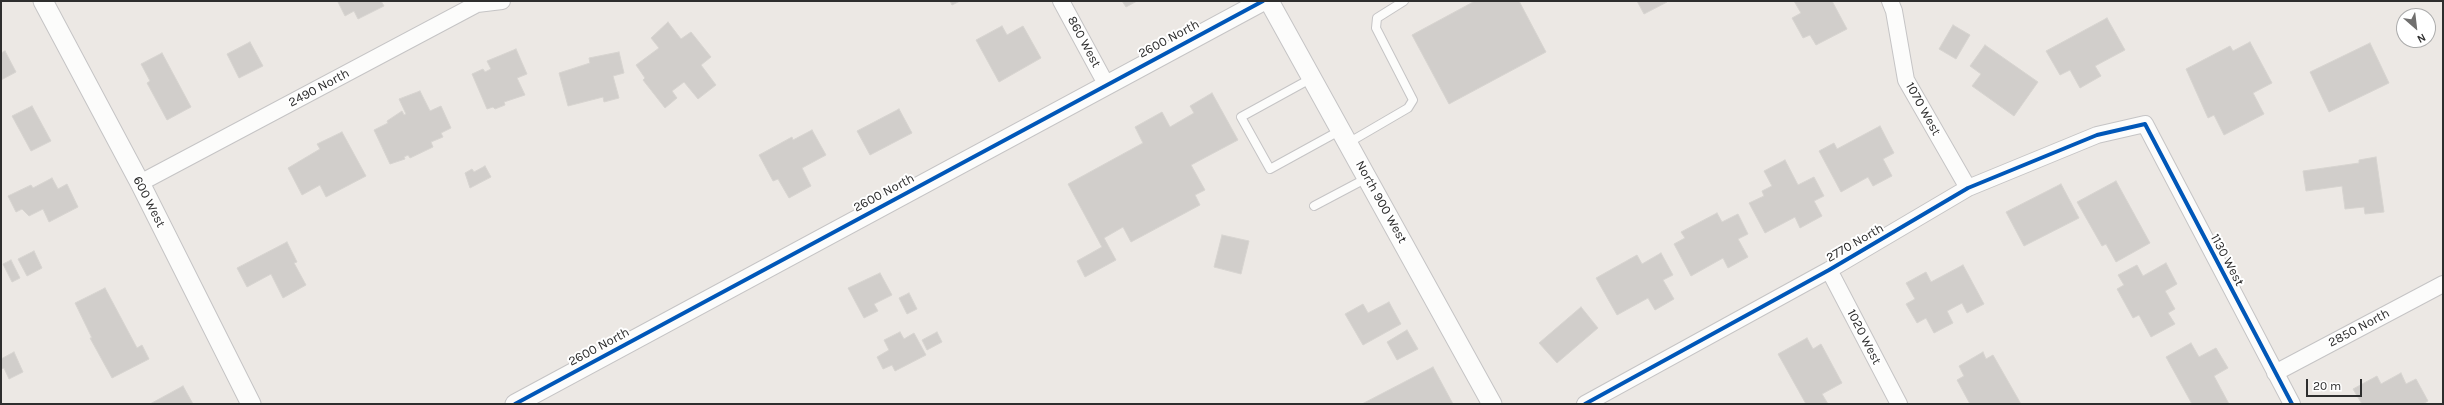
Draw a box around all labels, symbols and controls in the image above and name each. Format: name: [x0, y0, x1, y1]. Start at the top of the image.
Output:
north arrow: [2396, 8, 2436, 48]
street label: 860 West: [1064, 14, 1104, 70]
street label: 2600 North: [1136, 16, 1202, 62]
text: N: [2415, 31, 2428, 46]
street label: 2490 North: [286, 65, 352, 111]
street label: 1070 West: [1902, 80, 1944, 138]
street label: North 900 West: [1352, 158, 1410, 246]
street label: 2600 North: [851, 170, 917, 216]
street label: 600 West: [129, 174, 169, 230]
street label: 2770 North: [1823, 220, 1887, 266]
street label: 1130 West: [2207, 231, 2247, 289]
street label: 2850 North: [2326, 305, 2392, 351]
street label: 1020 West: [1843, 307, 1885, 367]
street label: 2600 North: [566, 324, 632, 370]
scale bar: [2308, 371, 2364, 397]
text: 20 m: [2313, 379, 2341, 393]

